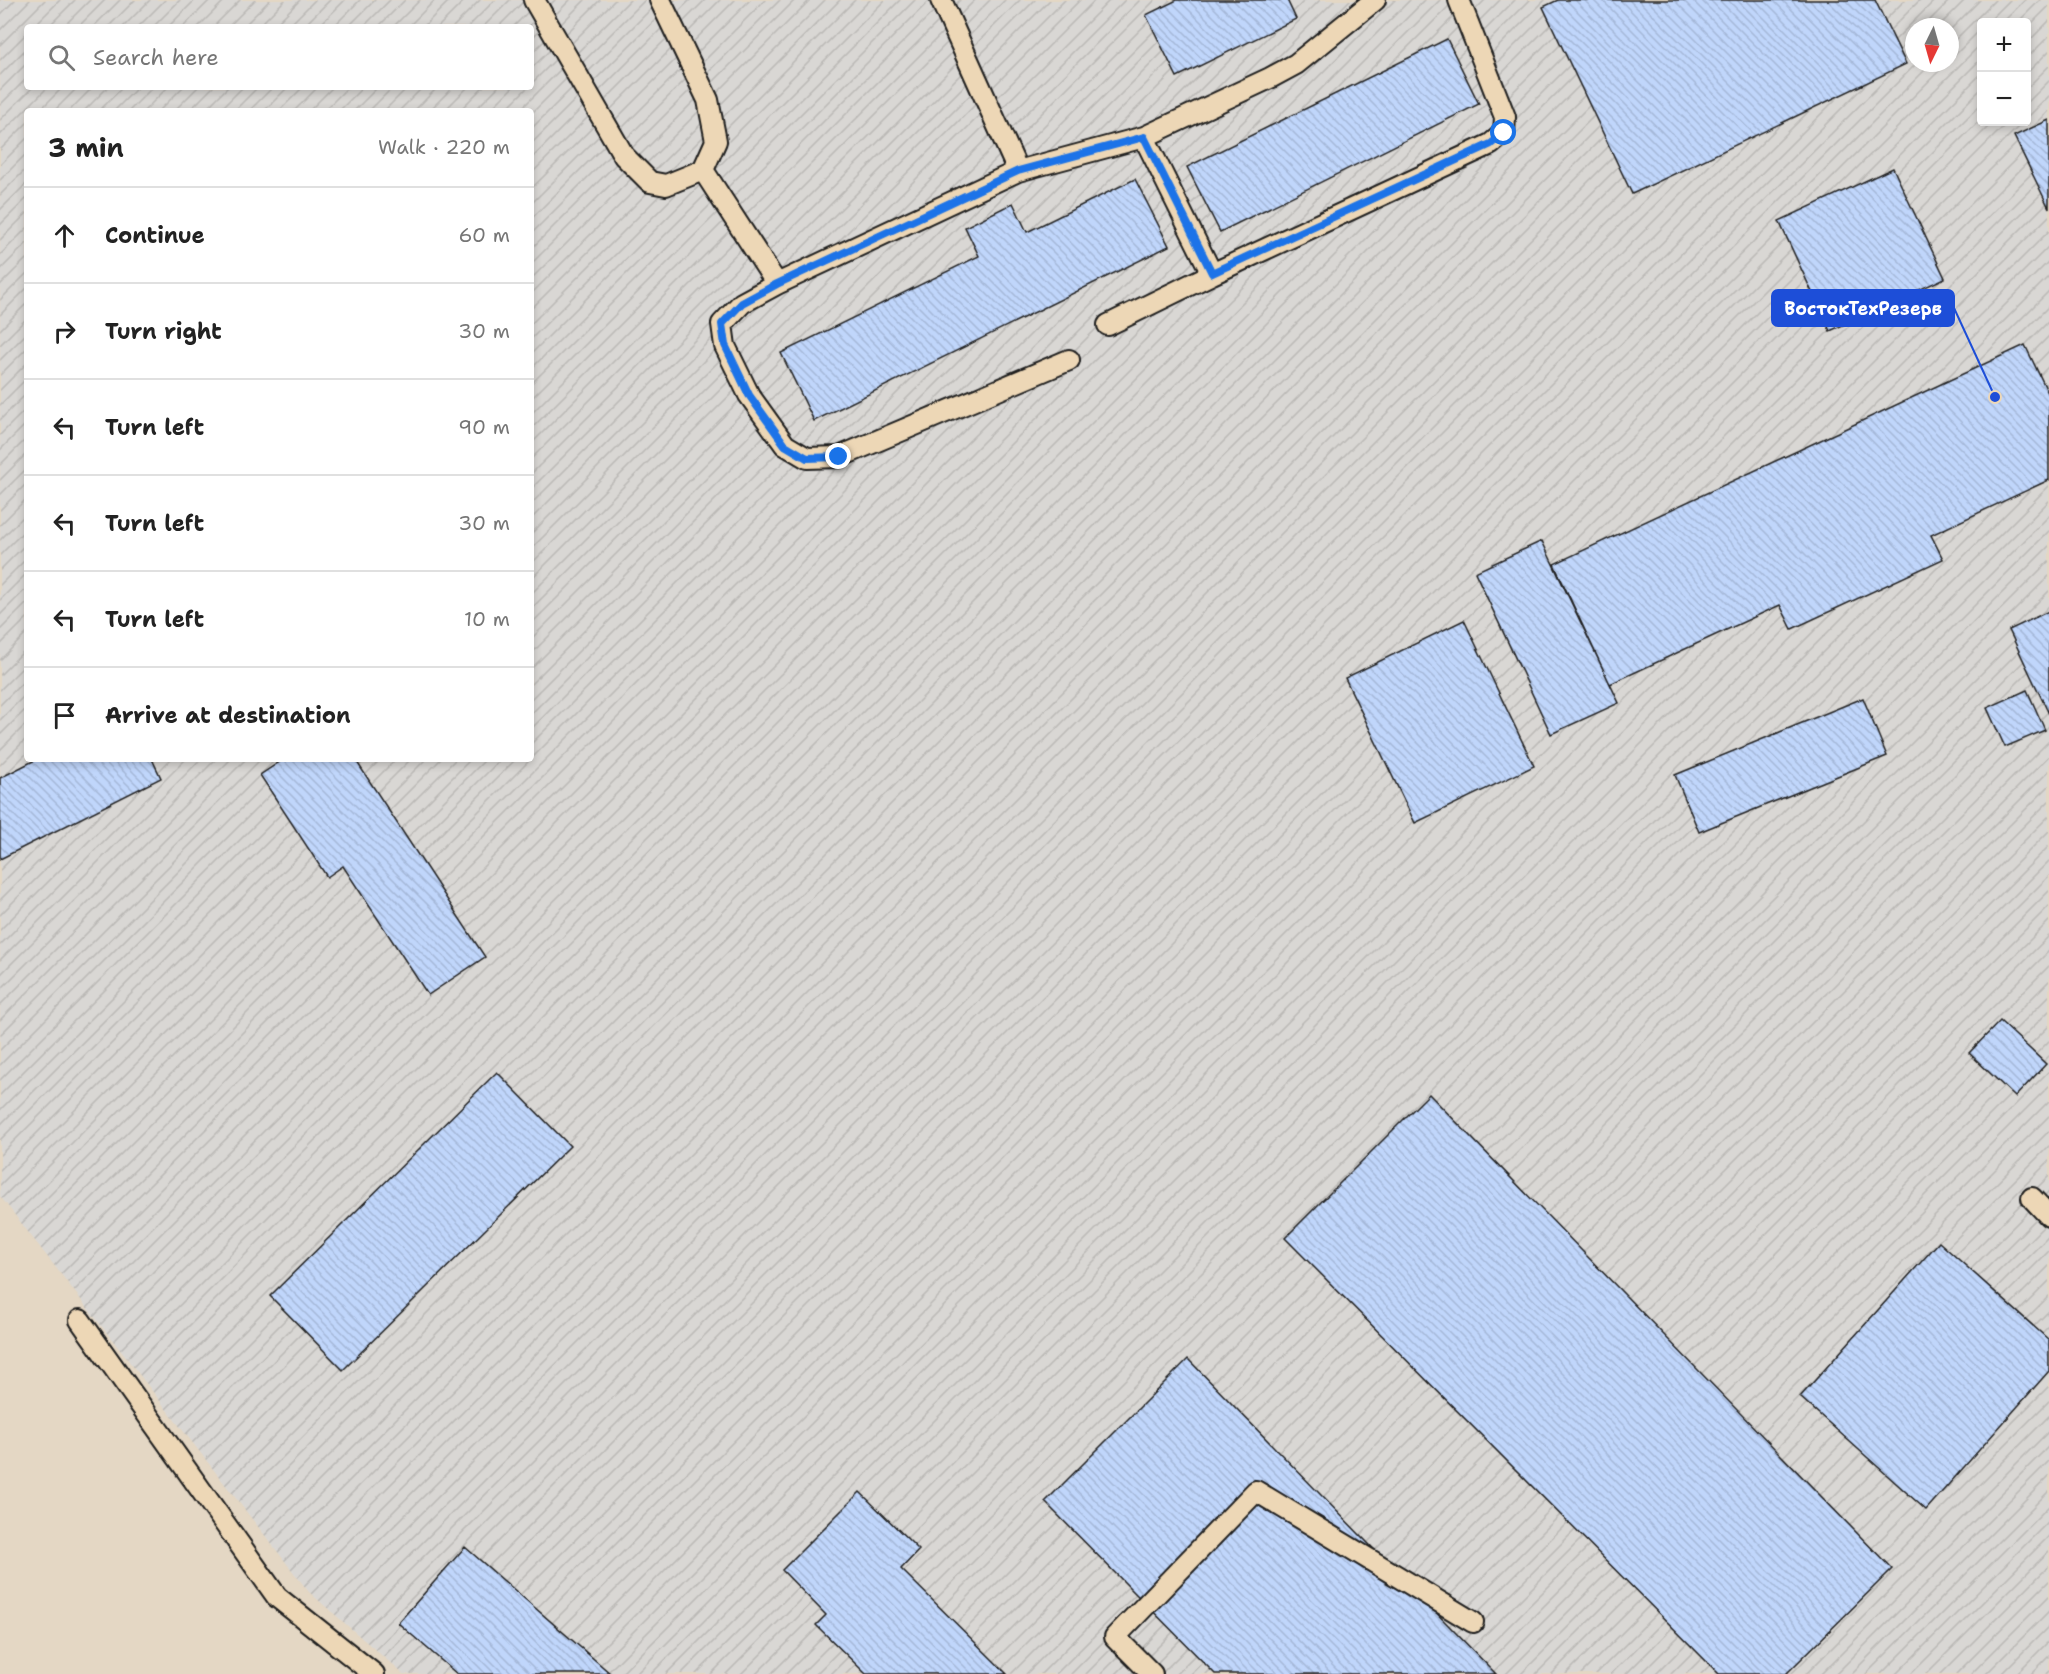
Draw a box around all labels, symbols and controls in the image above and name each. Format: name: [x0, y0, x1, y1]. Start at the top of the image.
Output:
north arrow: [1905, 18, 1959, 72]
map controls: [1977, 18, 2031, 126]
button: +: [1977, 18, 2031, 72]
search box: [24, 24, 534, 90]
icon: search: [45, 41, 78, 74]
text: Search here: [93, 43, 219, 72]
button: −: [1977, 72, 2031, 126]
route start: [1490, 119, 1516, 145]
text: 3 min: [48, 130, 124, 165]
text: Walk · 220 m: [378, 134, 510, 160]
icon: ahead: [48, 219, 81, 252]
text: Continue: [105, 221, 205, 250]
text: 60 m: [458, 222, 510, 248]
callout: ВостокТехРезерв: [1772, 290, 1954, 326]
text: ВостокТехРезерв: [1784, 297, 1942, 321]
icon: right: [48, 315, 81, 348]
text: Turn right: [105, 317, 222, 346]
text: 30 m: [458, 318, 510, 344]
icon: left: [48, 411, 81, 444]
text: Turn left: [105, 413, 204, 442]
text: 90 m: [458, 414, 510, 440]
route end: [825, 443, 851, 469]
icon: left: [48, 507, 81, 540]
text: Turn left: [105, 509, 204, 538]
text: 30 m: [458, 510, 510, 536]
icon: left: [48, 603, 81, 636]
text: Turn left: [105, 605, 204, 634]
text: 10 m: [464, 606, 510, 632]
icon: arrive: [48, 699, 81, 732]
text: Arrive at destination: [105, 701, 351, 730]

